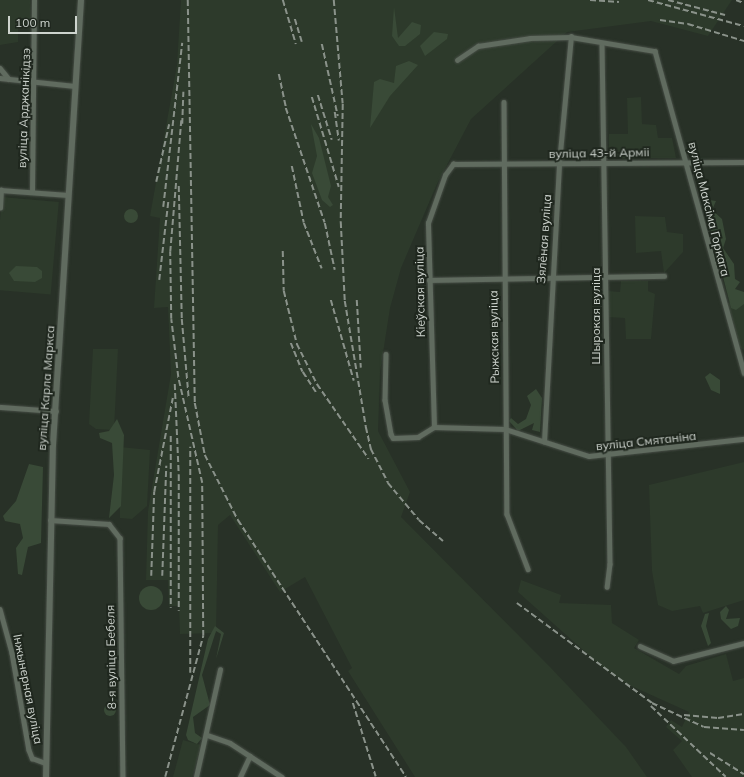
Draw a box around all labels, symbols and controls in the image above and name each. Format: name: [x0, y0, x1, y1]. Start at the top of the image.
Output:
scale bar: [10, 8, 79, 34]
text: 100 m: [15, 15, 50, 30]
street label: вуліца Арджанікідзэ: [15, 48, 33, 168]
street label: вуліца Максіма Горкага: [685, 140, 733, 278]
street label: вуліца 43-й Арміі: [549, 145, 649, 161]
street label: Зялёная вуліца: [534, 194, 554, 284]
street label: Кіеўская вуліца: [412, 246, 428, 338]
street label: Шырокая вуліца: [589, 267, 603, 365]
street label: Рыжская вуліца: [486, 290, 502, 384]
street label: вуліца Карла Маркса: [34, 325, 58, 451]
street label: вуліца Смятаніна: [595, 429, 697, 453]
street label: 8-я вуліца Бебеля: [103, 605, 119, 709]
street label: Інжынерная вуліца: [10, 633, 46, 745]

